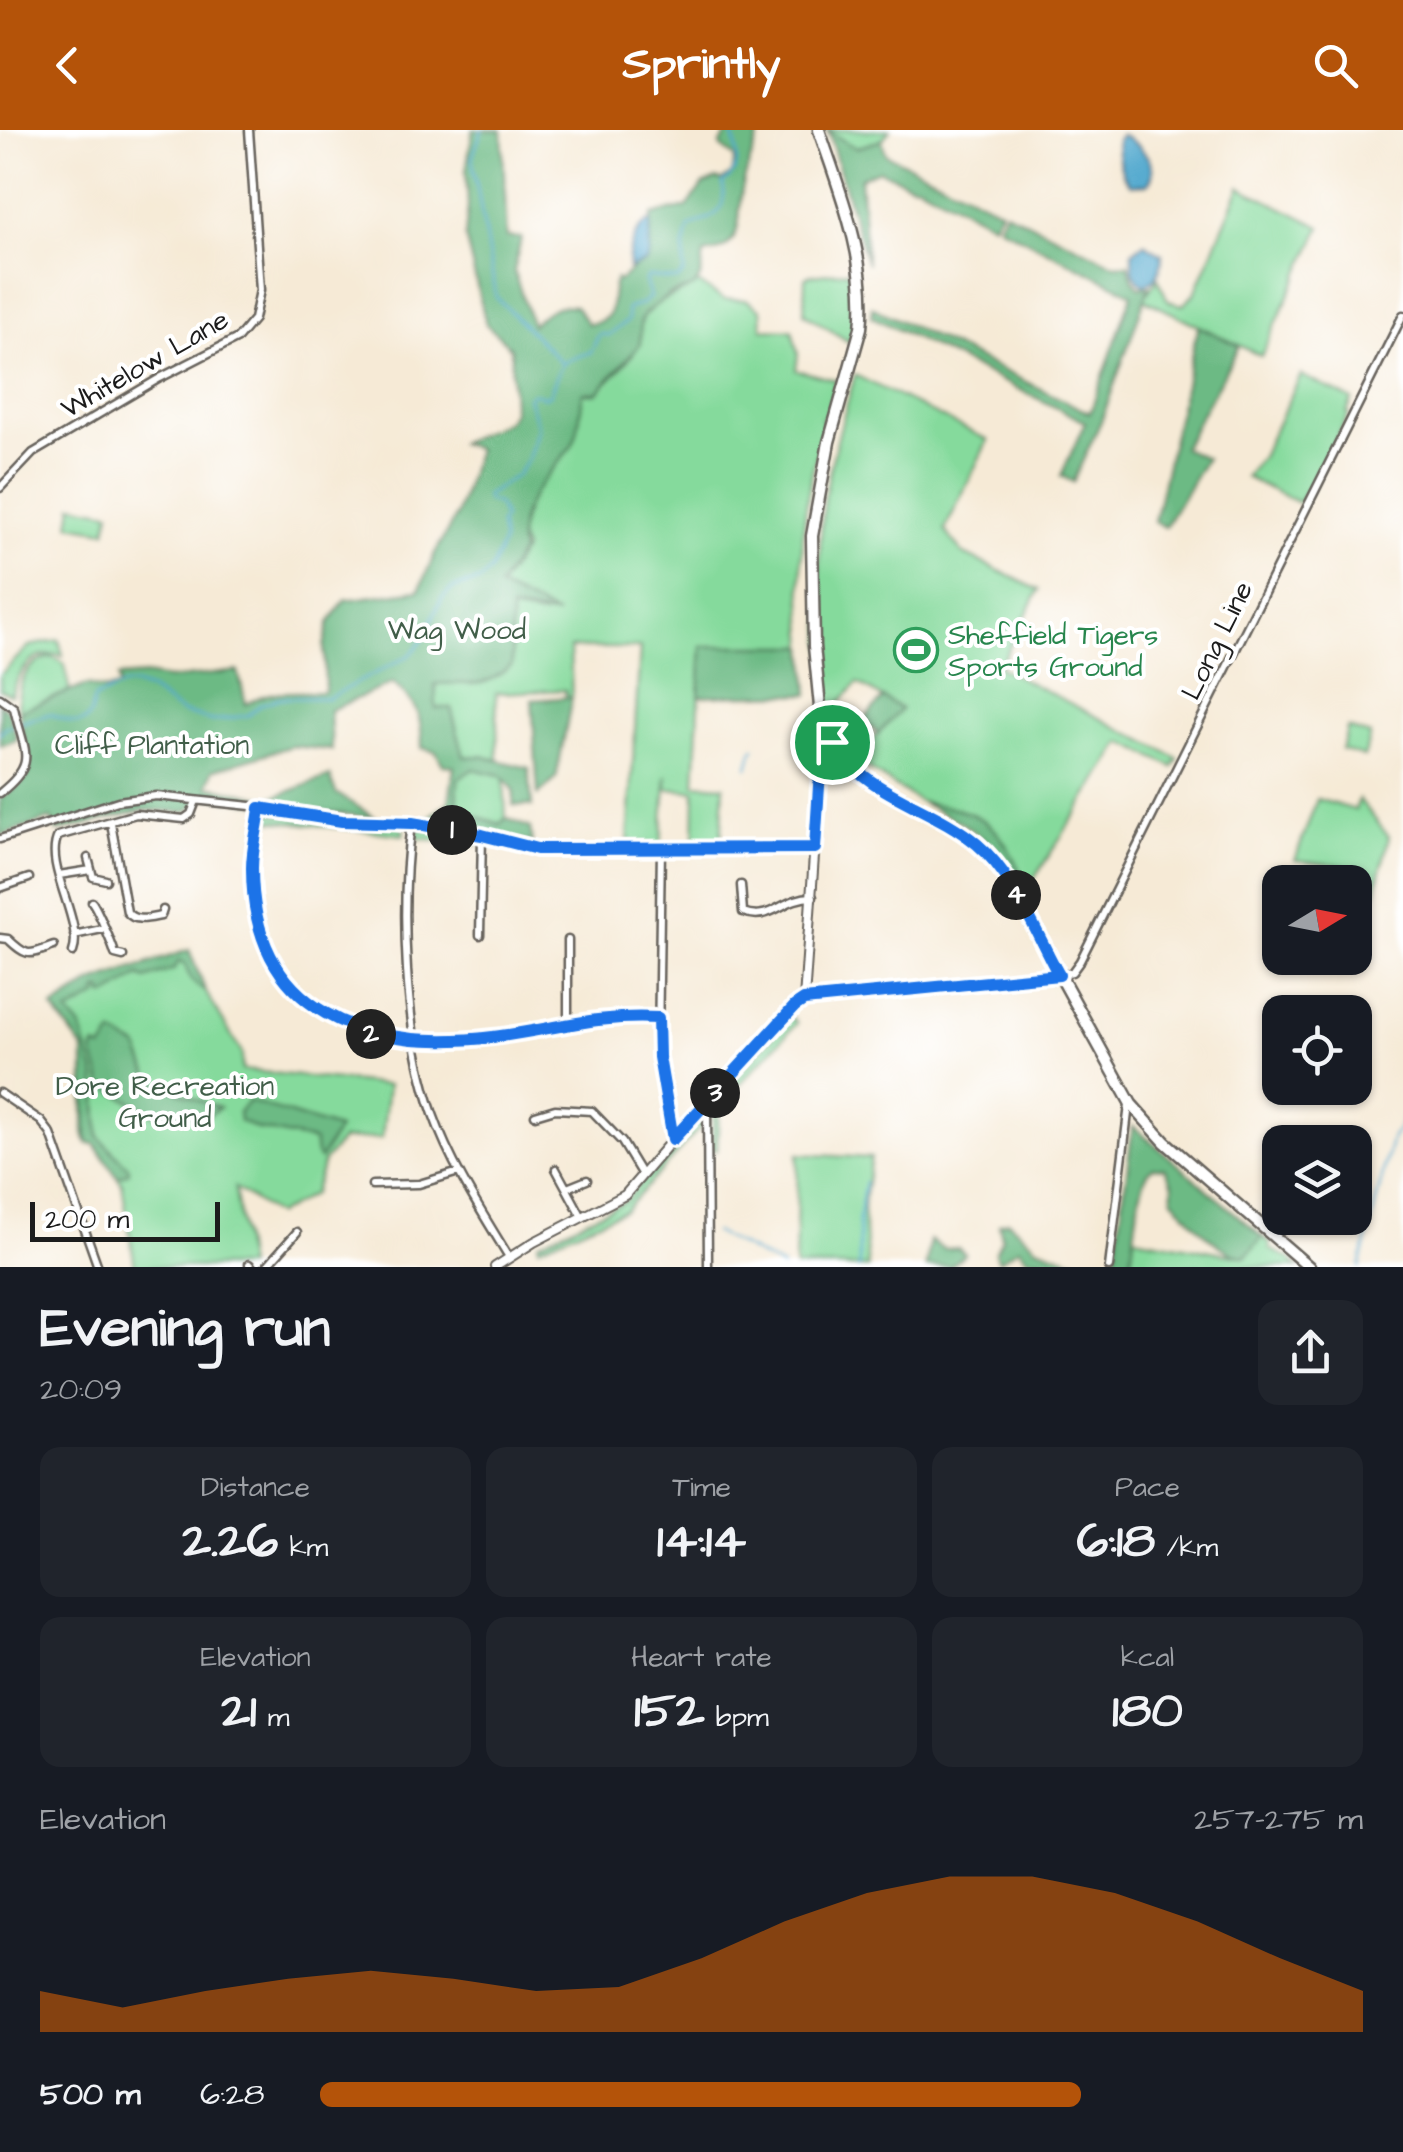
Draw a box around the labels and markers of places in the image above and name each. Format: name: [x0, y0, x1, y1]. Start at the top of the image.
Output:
place label: Sheffield Tigers Sports Ground: [948, 616, 1158, 687]
sports icon: Sheffield Tigers Sports Ground: [893, 627, 939, 673]
pin: [790, 700, 875, 785]
pin: 1: [427, 805, 477, 855]
pin: 4: [991, 870, 1041, 920]
pin: 2: [346, 1009, 396, 1059]
pin: 3: [690, 1068, 740, 1118]

